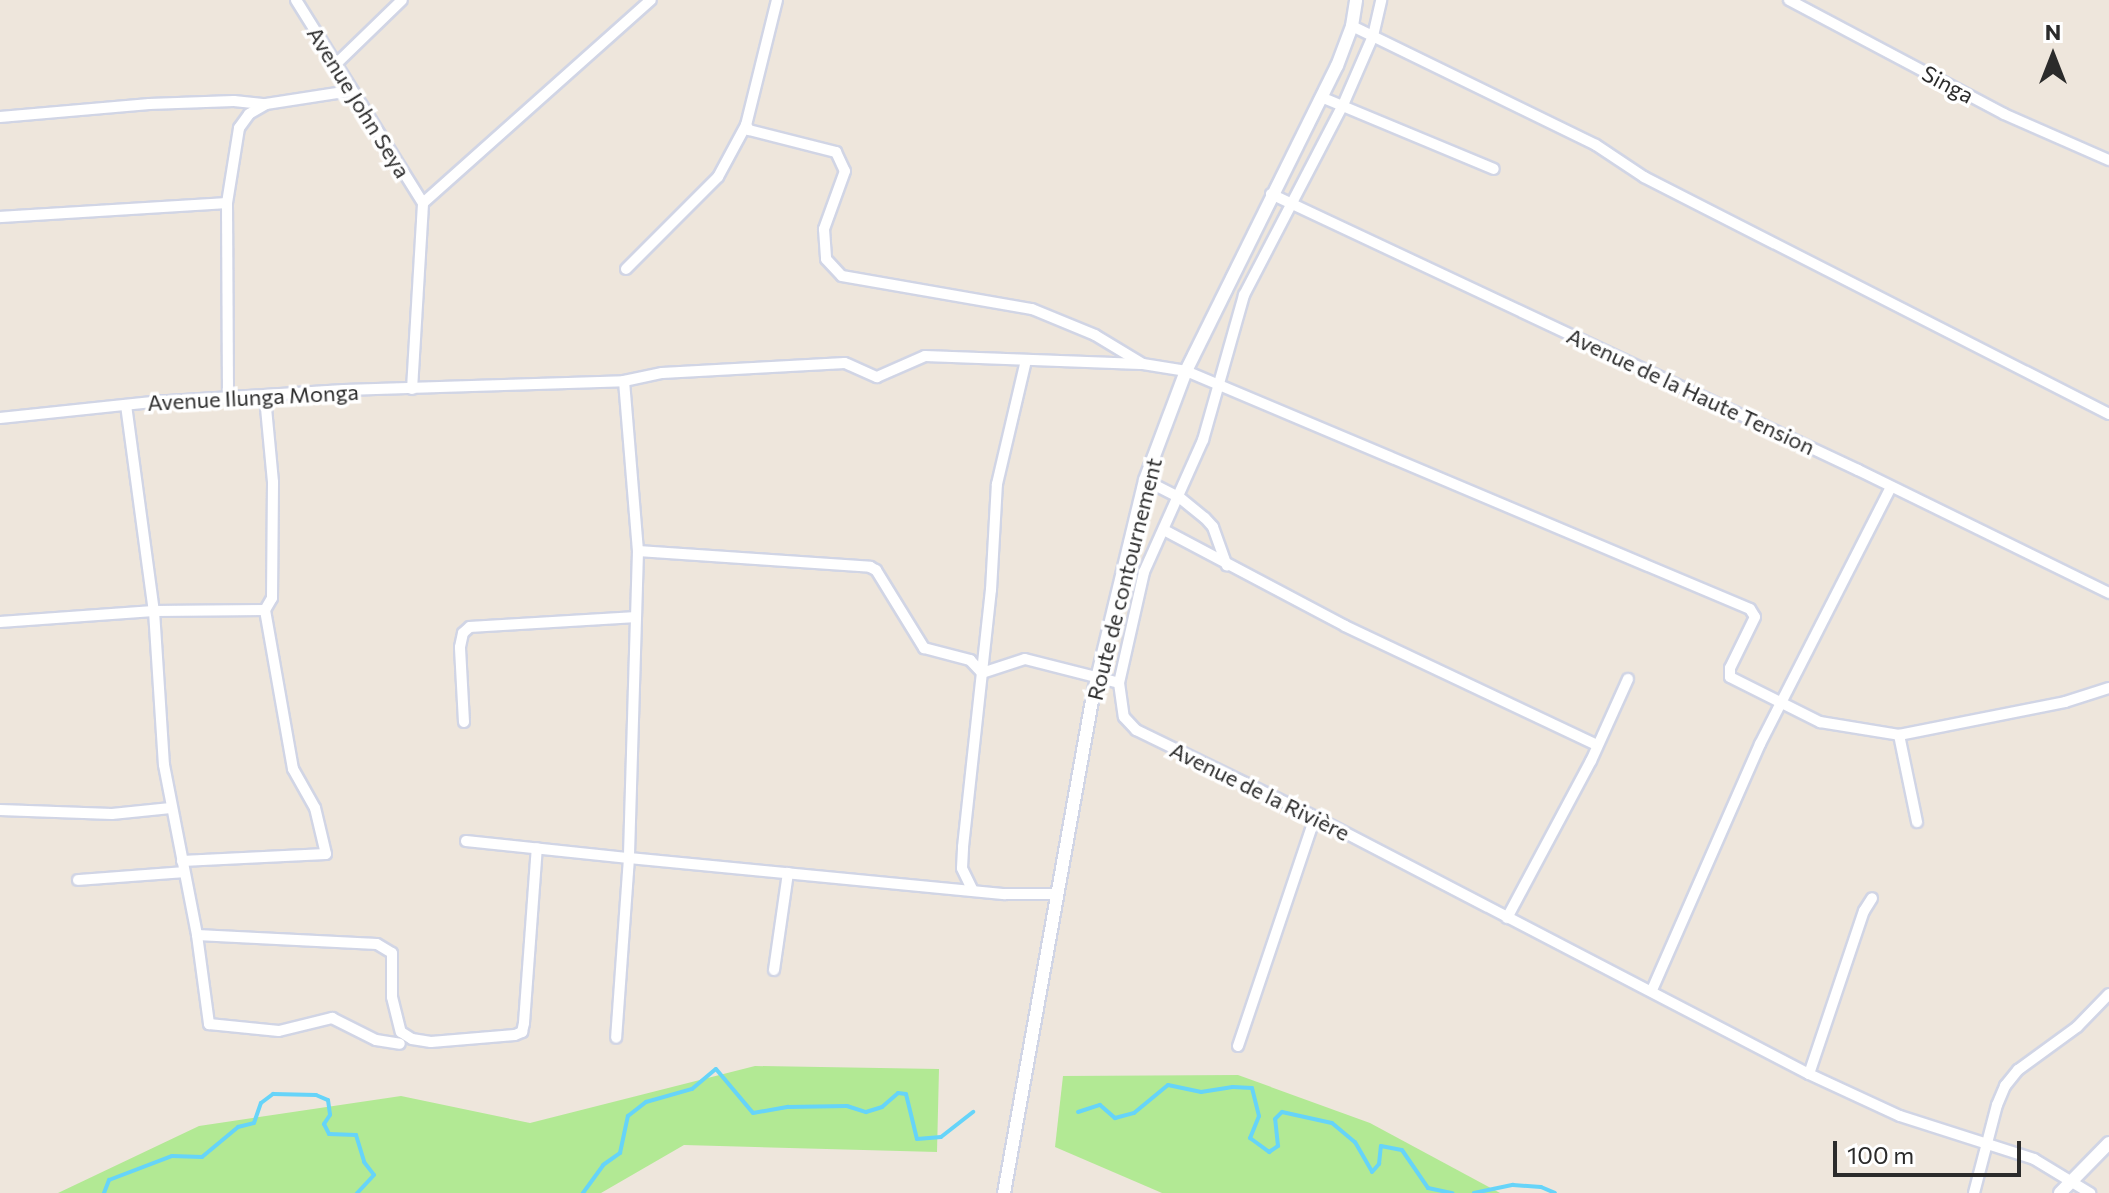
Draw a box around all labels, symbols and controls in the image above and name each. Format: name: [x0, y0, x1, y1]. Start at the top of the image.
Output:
north arrow: [2013, 16, 2093, 96]
text: N: [2045, 18, 2061, 45]
street label: Avenue John Seya: [302, 21, 416, 183]
street label: Singa: [1918, 60, 1978, 108]
street label: Avenue de la Haute Tension: [1563, 322, 1819, 460]
street label: Avenue Ilunga Monga: [147, 378, 359, 416]
street label: Route de contournement: [1081, 455, 1167, 703]
street label: Avenue de la Rivière: [1166, 736, 1354, 846]
scale bar: [1837, 1125, 2025, 1175]
text: 100 m: [1847, 1140, 1914, 1169]

